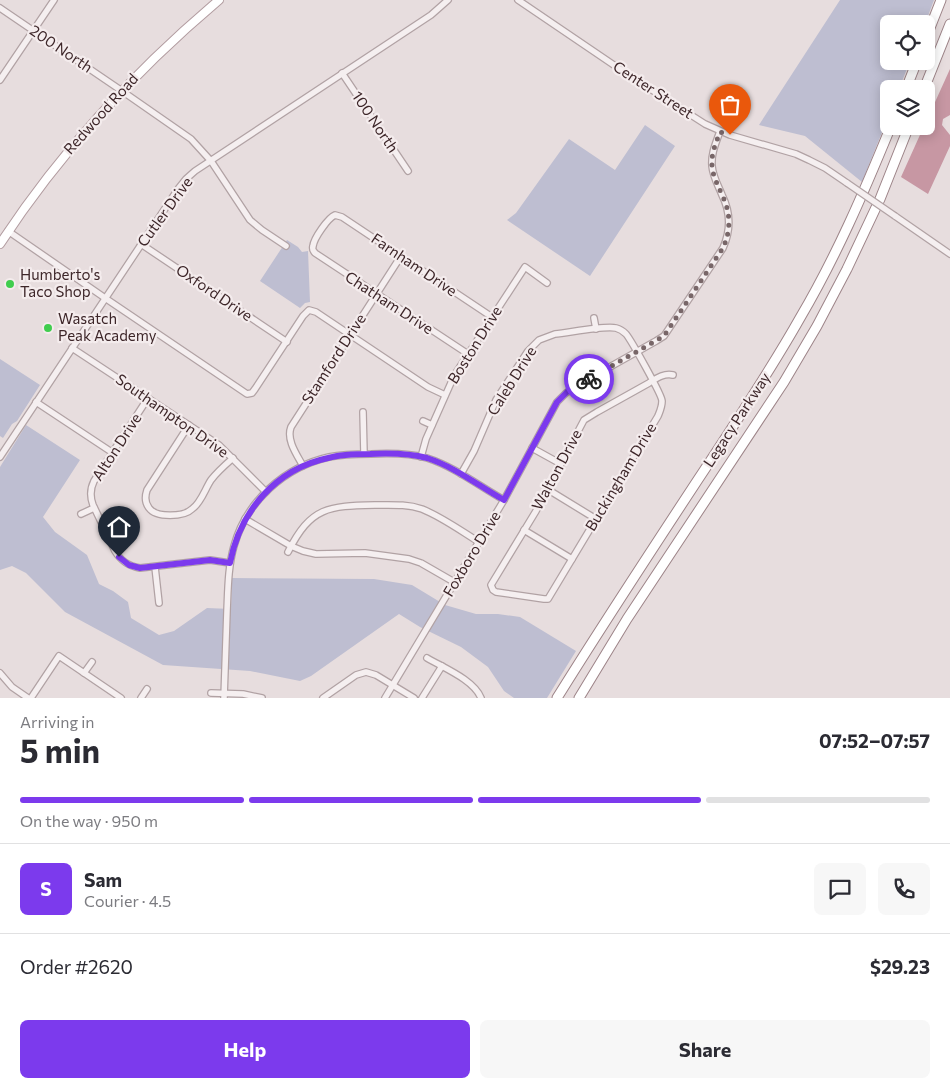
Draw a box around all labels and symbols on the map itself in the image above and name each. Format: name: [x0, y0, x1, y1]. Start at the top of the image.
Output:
street label: 200 North: [27, 21, 96, 76]
street label: Center Street: [610, 57, 697, 122]
street label: Redwood Road: [59, 69, 141, 157]
pin: [709, 84, 751, 135]
street label: 100 North: [349, 87, 403, 155]
street label: Cutler Drive: [133, 173, 196, 250]
street label: Farnham Drive: [368, 229, 461, 299]
street label: Oxford Drive: [173, 260, 256, 324]
place label: Humberto's Taco Shop: [20, 265, 101, 300]
street label: Chatham Drive: [342, 267, 437, 337]
marker: Humberto's Taco Shop: [4, 278, 16, 290]
street label: Boston Drive: [443, 302, 505, 387]
place label: Wasatch Peak Academy: [58, 309, 157, 344]
street label: Stamford Drive: [297, 310, 369, 407]
marker: Wasatch Peak Academy: [42, 322, 54, 334]
street label: Caleb Drive: [483, 343, 539, 418]
courier: [564, 354, 614, 404]
street label: Legacy Parkway: [699, 369, 774, 470]
street label: Southampton Drive: [113, 370, 232, 461]
street label: Alton Drive: [88, 409, 145, 484]
street label: Buckingham Drive: [581, 419, 660, 534]
street label: Walton Drive: [527, 426, 585, 513]
pin: [98, 506, 140, 557]
street label: Foxboro Drive: [439, 507, 504, 599]

